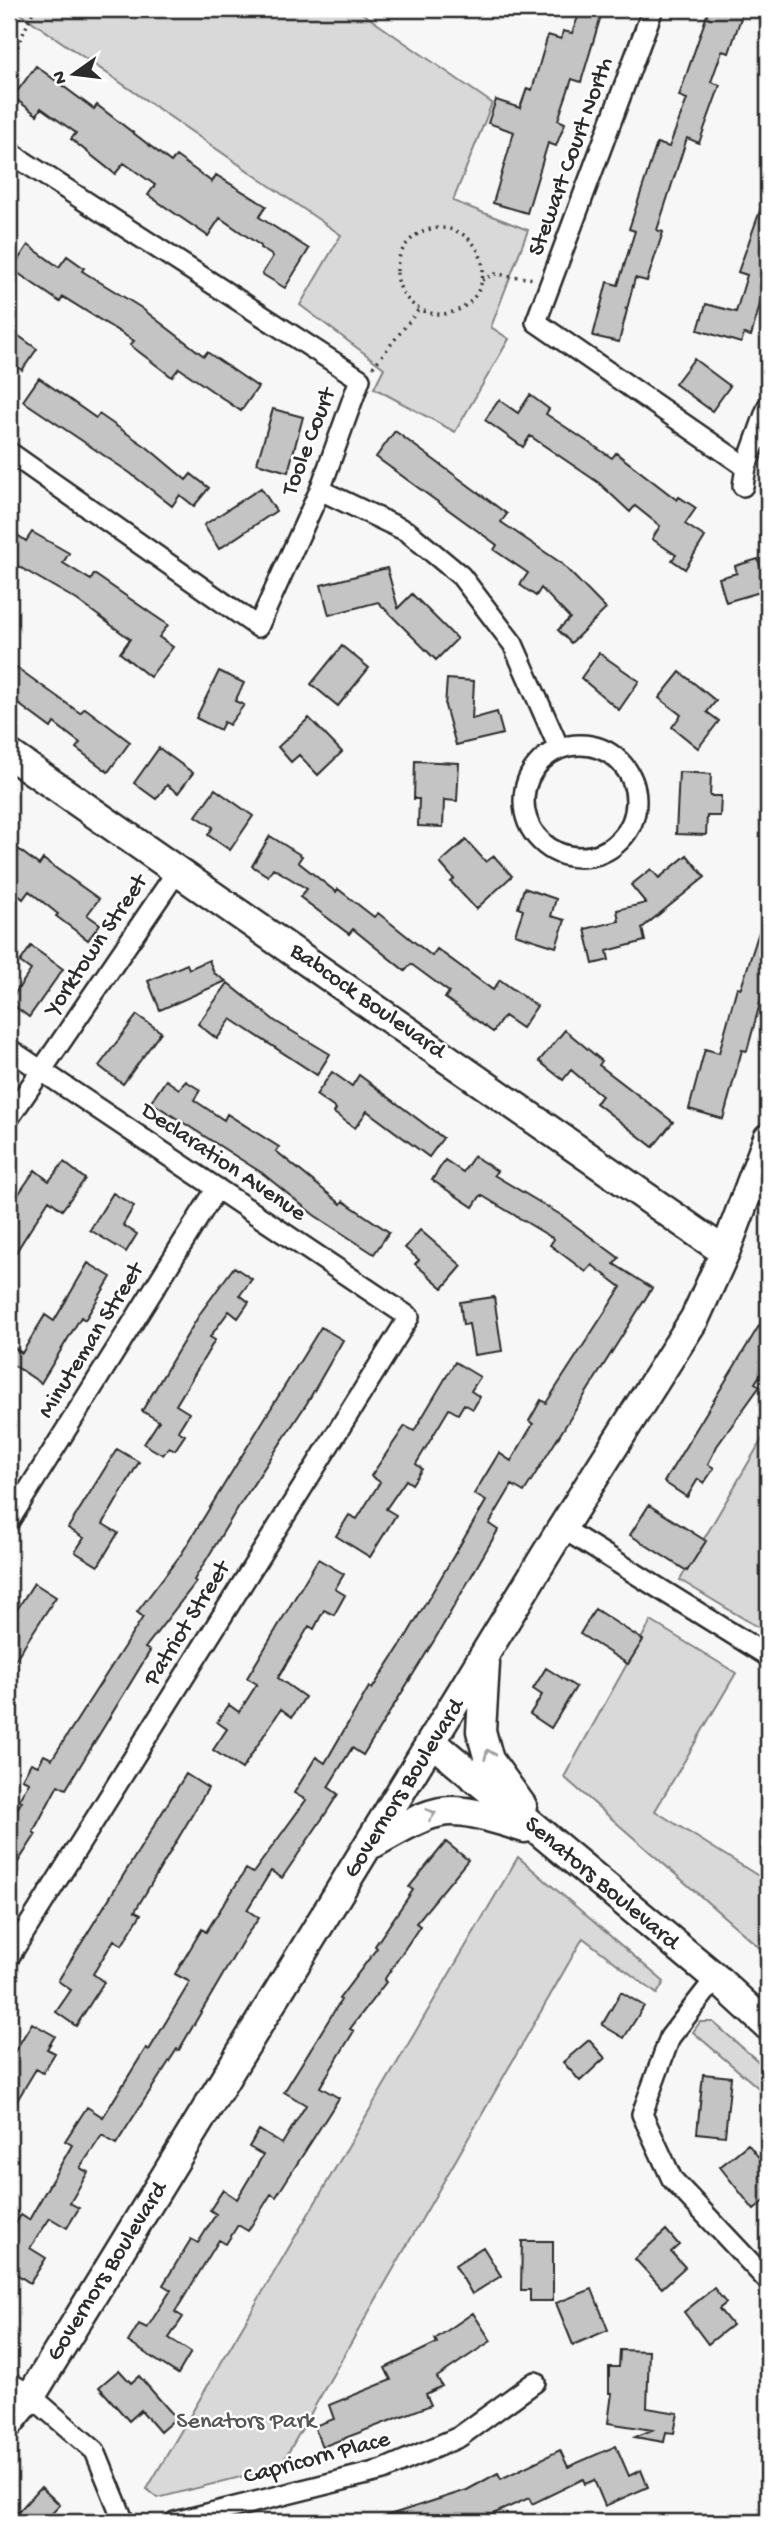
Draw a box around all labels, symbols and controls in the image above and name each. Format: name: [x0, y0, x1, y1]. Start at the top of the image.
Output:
north arrow: [38, 38, 108, 108]
street label: Stewart Court North: [523, 54, 621, 260]
text: N: [48, 68, 74, 86]
street label: Toole Court: [276, 382, 344, 502]
street label: Yorktown Street: [38, 868, 156, 1024]
street label: Babcock Boulevard: [283, 937, 452, 1068]
street label: Declaration Avenue: [133, 1096, 312, 1229]
street label: Minuteman Street: [32, 1256, 153, 1424]
street label: Patriot Street: [138, 1554, 239, 1693]
street label: Governors Boulevard: [338, 1692, 473, 1884]
one-way arrow: [483, 1749, 497, 1761]
one-way arrow: [425, 1808, 437, 1823]
street label: Senators Boulevard: [518, 1811, 686, 1959]
street label: Governors Boulevard: [41, 2175, 176, 2367]
park label: Senators Park: [176, 2408, 318, 2437]
street label: Capricorn Place: [241, 2425, 394, 2492]

